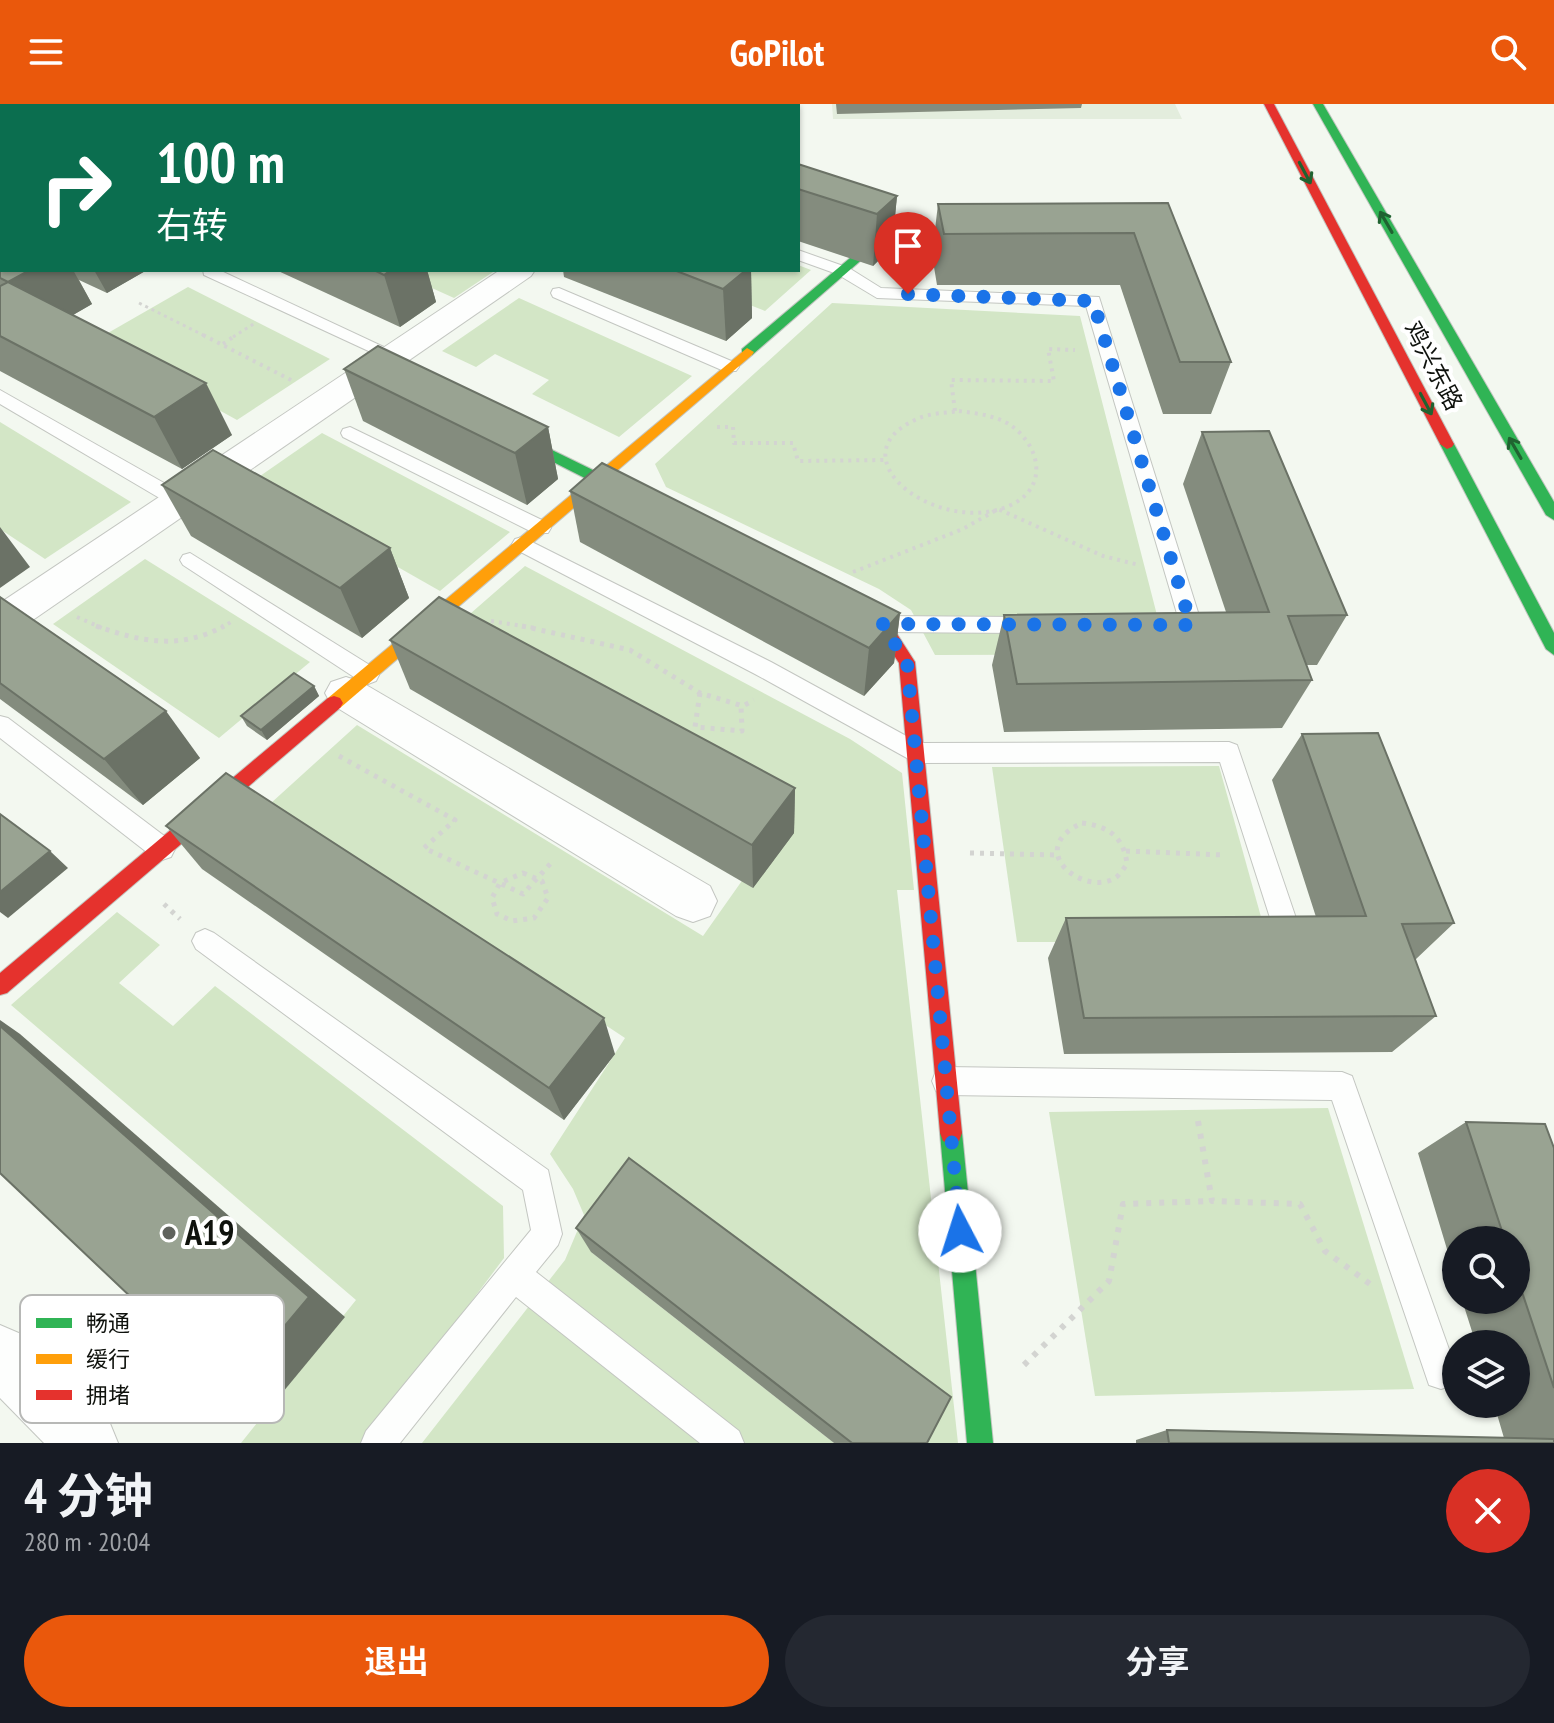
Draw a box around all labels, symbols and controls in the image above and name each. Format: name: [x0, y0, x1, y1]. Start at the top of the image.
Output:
text: GoPilot: [730, 29, 824, 76]
icon: menu: [24, 30, 68, 74]
icon: search: [1486, 30, 1530, 74]
text: 100 m: [156, 126, 285, 198]
icon: right: [24, 136, 128, 240]
one-way arrow: [1298, 161, 1314, 185]
text: 右转: [156, 201, 228, 248]
one-way arrow: [1378, 211, 1394, 234]
pin: [874, 212, 942, 294]
icon: arrive: [886, 224, 930, 268]
street label: 鸡兴东路: [1397, 316, 1470, 415]
one-way arrow: [1418, 391, 1434, 415]
one-way arrow: [1507, 436, 1522, 460]
position arrow: [918, 1189, 1002, 1273]
place label: A19: [184, 1210, 235, 1254]
marker: A19: [160, 1224, 178, 1242]
map controls: [1442, 1226, 1530, 1418]
button: search: [1442, 1226, 1530, 1314]
legend: [20, 1295, 284, 1423]
text: 畅通: [86, 1309, 130, 1337]
button: layers: [1442, 1330, 1530, 1418]
text: 缓行: [86, 1345, 130, 1373]
text: 拥堵: [86, 1381, 130, 1409]
text: 4 分钟: [24, 1464, 153, 1526]
button: close: [1446, 1469, 1530, 1553]
text: 280 m · 20:04: [24, 1525, 150, 1558]
button: 退出: [24, 1615, 769, 1707]
button: 分享: [785, 1615, 1530, 1707]

